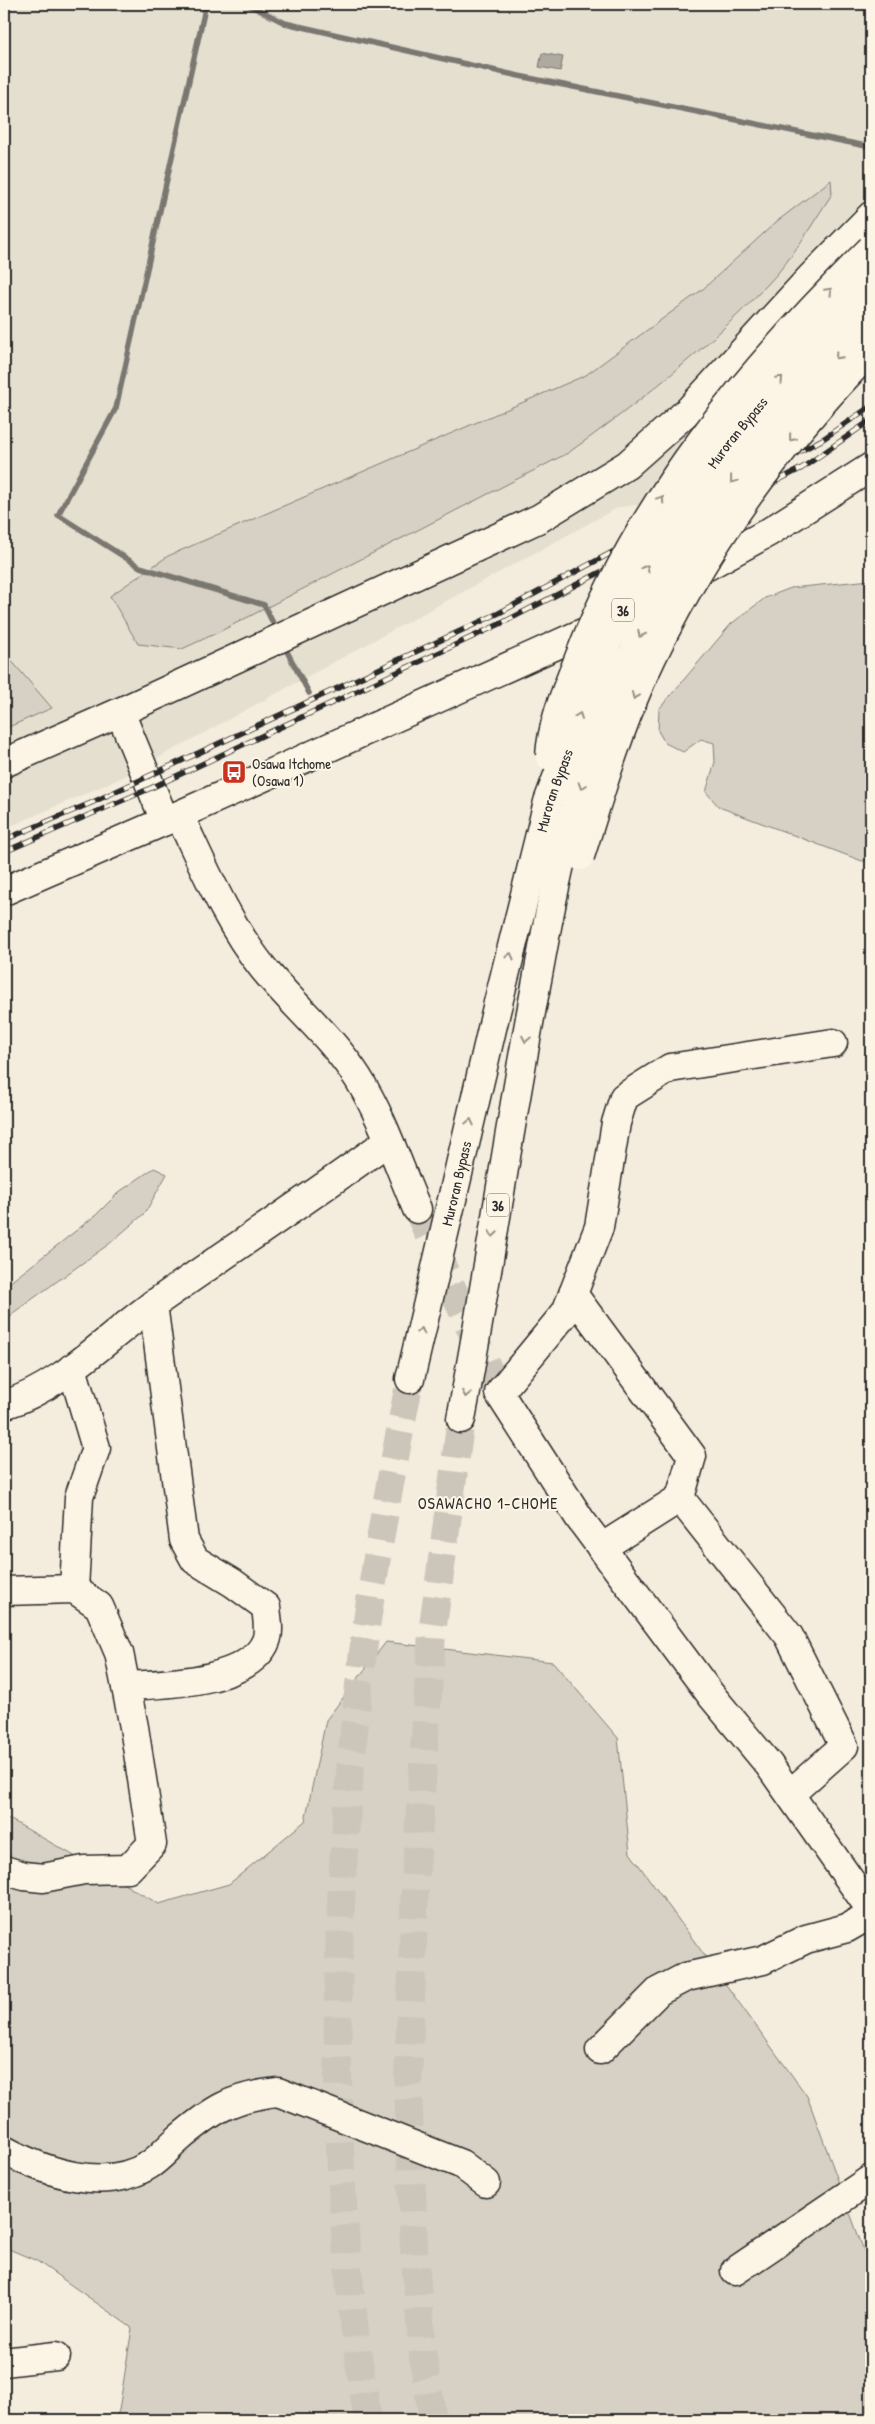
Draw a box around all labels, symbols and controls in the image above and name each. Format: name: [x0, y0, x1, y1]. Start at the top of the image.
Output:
one-way arrow: [823, 288, 832, 297]
one-way arrow: [835, 350, 844, 359]
one-way arrow: [774, 375, 783, 384]
street label: Muroran Bypass: [702, 392, 772, 472]
one-way arrow: [789, 433, 798, 442]
one-way arrow: [730, 474, 738, 483]
one-way arrow: [655, 495, 664, 504]
one-way arrow: [639, 564, 649, 573]
road number: 36: [612, 598, 634, 622]
one-way arrow: [637, 629, 647, 638]
one-way arrow: [631, 691, 641, 699]
one-way arrow: [573, 712, 584, 721]
street label: Muroran Bypass: [530, 746, 578, 834]
place label: Osawa Itchome (Osawa 1): [252, 753, 331, 791]
bus stop icon: Osawa Itchome (Osawa 1): [221, 759, 247, 785]
one-way arrow: [578, 781, 588, 789]
one-way arrow: [504, 951, 515, 960]
one-way arrow: [522, 1035, 532, 1044]
one-way arrow: [464, 1117, 475, 1126]
street label: Muroran Bypass: [436, 1139, 476, 1228]
road number: 36: [487, 1194, 509, 1216]
one-way arrow: [489, 1230, 499, 1238]
one-way arrow: [415, 1327, 426, 1336]
one-way arrow: [461, 1390, 471, 1399]
district label: OSAWACHO 1-CHOME: [418, 1492, 558, 1514]

